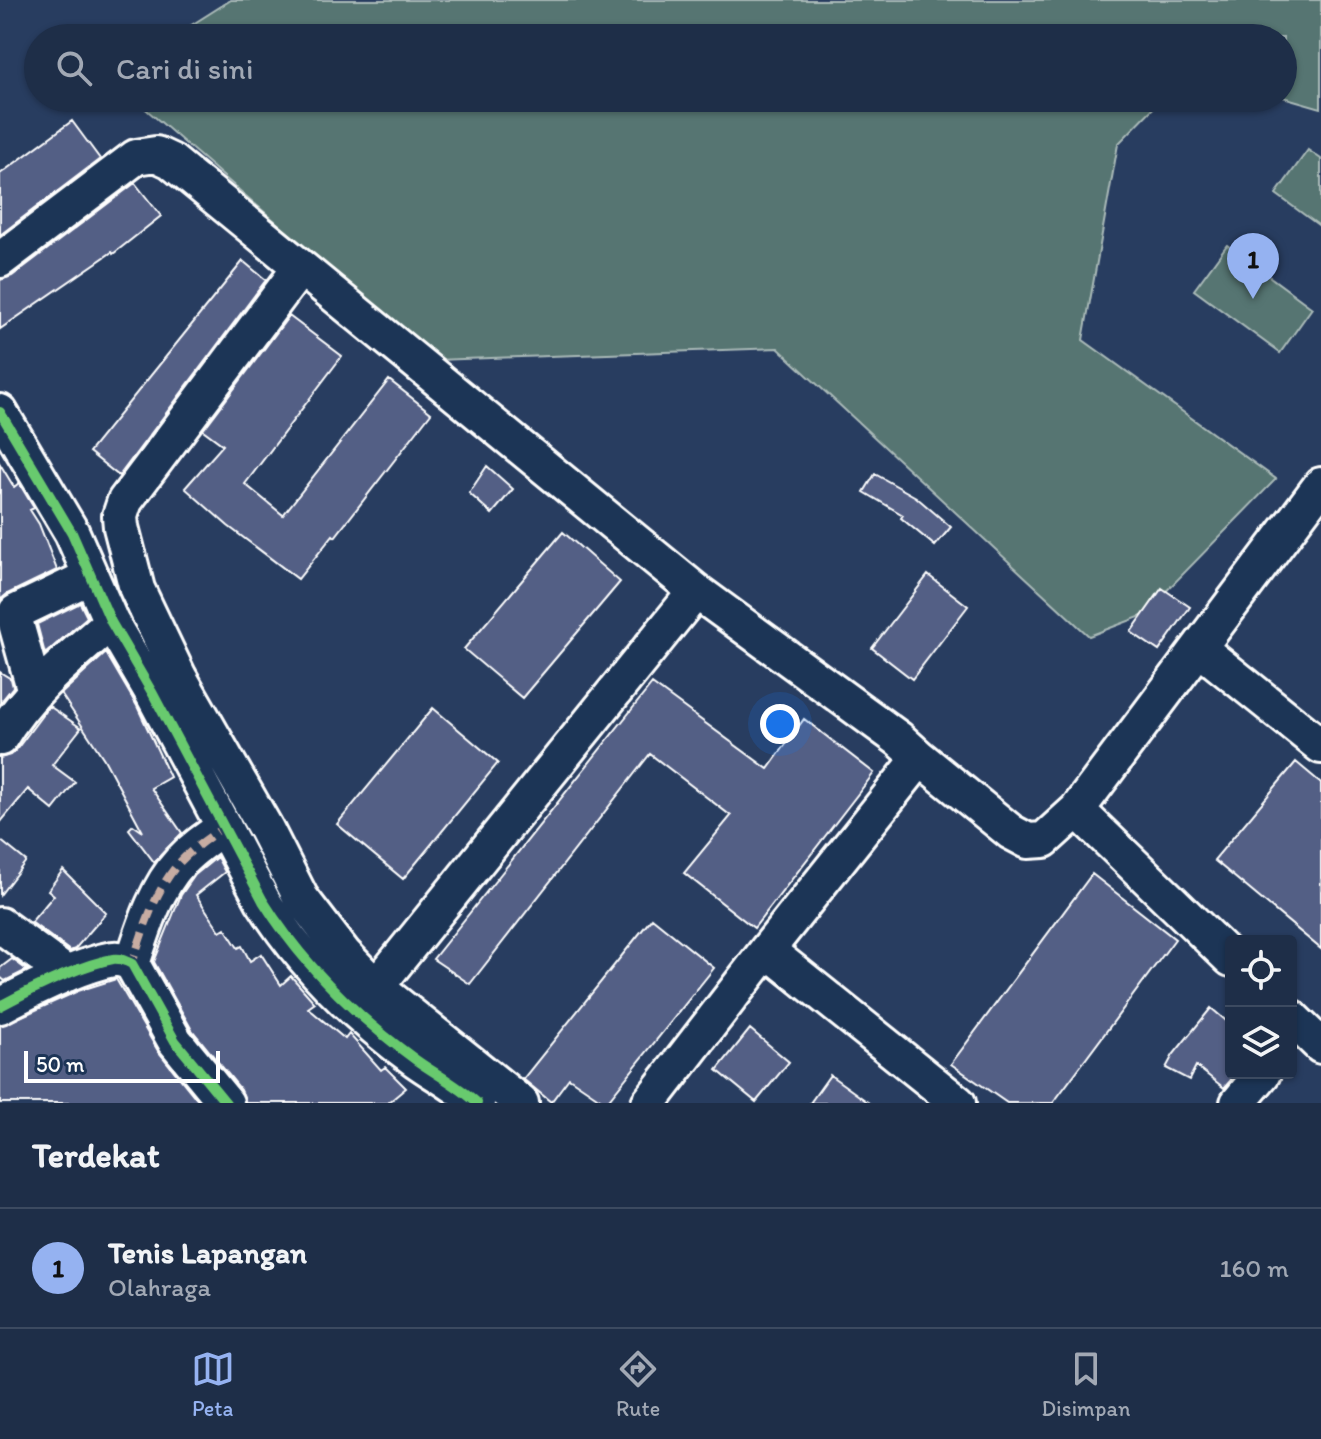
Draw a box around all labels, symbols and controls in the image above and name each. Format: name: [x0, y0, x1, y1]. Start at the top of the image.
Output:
search box: [24, 24, 1297, 112]
icon: search: [52, 46, 96, 90]
text: Cari di sini: [116, 50, 254, 87]
pin: 1: [1227, 233, 1279, 299]
your location: [760, 704, 800, 744]
map controls: [1225, 935, 1297, 1079]
button: locate: [1225, 935, 1297, 1007]
button: layers: [1225, 1007, 1297, 1079]
scale bar: [24, 1047, 220, 1083]
text: 50 m: [36, 1051, 85, 1078]
text: Terdekat: [32, 1135, 160, 1176]
text: Tenis Lapangan: [108, 1234, 307, 1271]
text: 1: [52, 1252, 64, 1284]
text: 160 m: [1219, 1252, 1289, 1284]
text: Olahraga: [108, 1271, 211, 1303]
tab: Peta: [191, 1347, 235, 1422]
tab: Rute: [616, 1347, 660, 1422]
tab: Disimpan: [1042, 1347, 1130, 1422]

